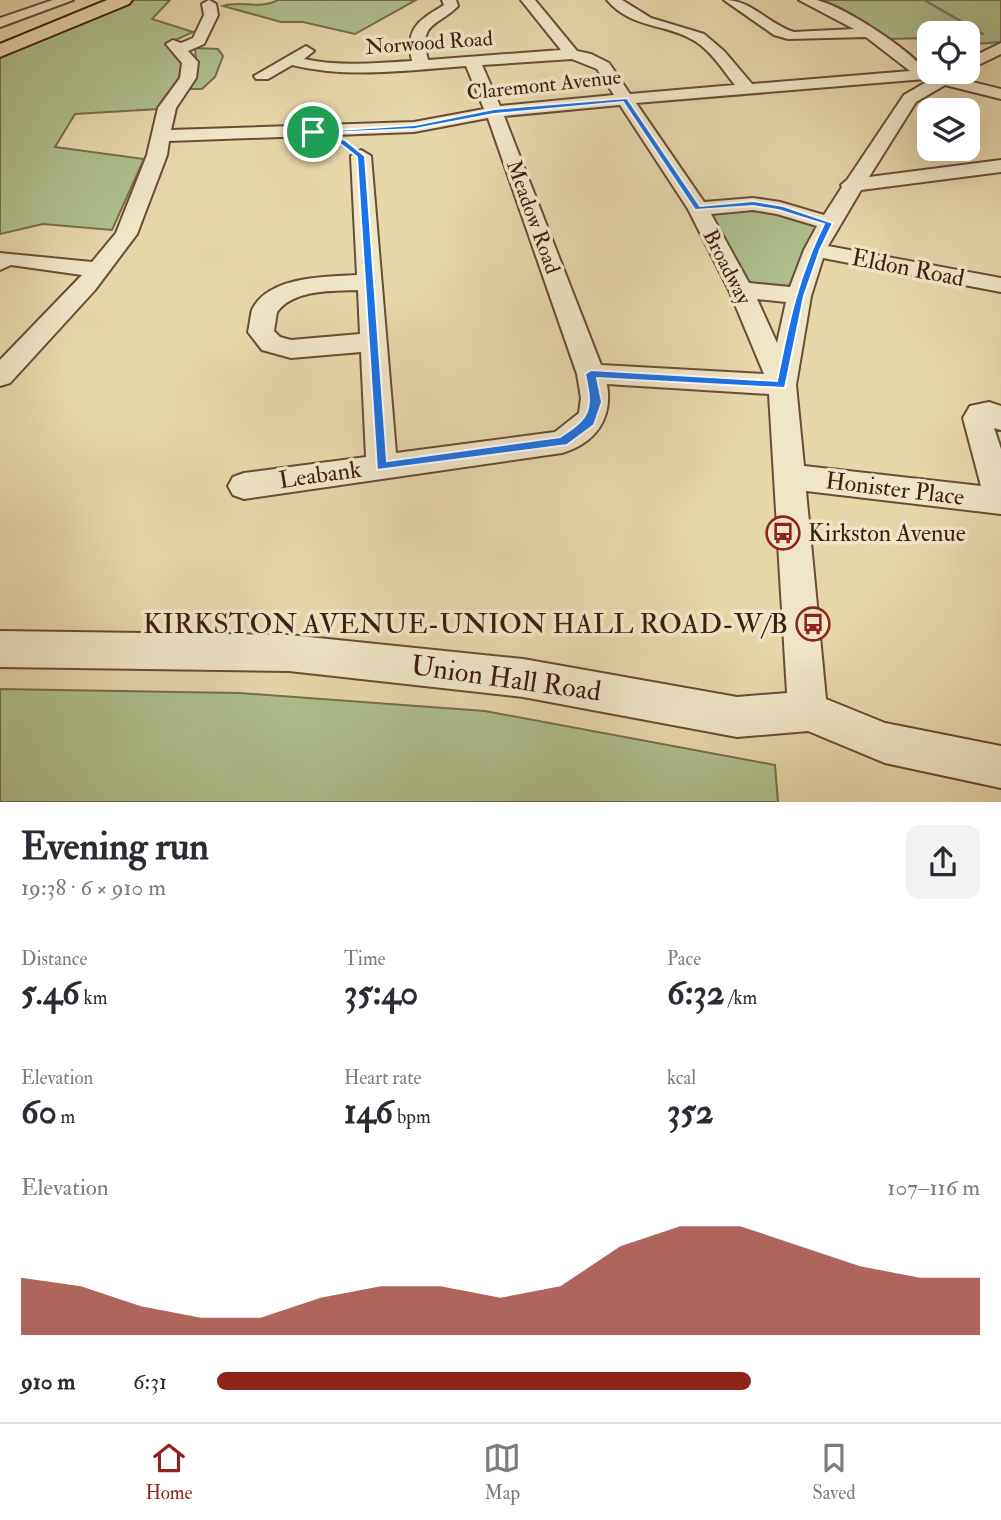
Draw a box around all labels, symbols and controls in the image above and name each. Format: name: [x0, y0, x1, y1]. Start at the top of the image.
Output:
map controls: [917, 21, 980, 161]
button: locate: [917, 21, 980, 84]
street label: Norwood Road: [364, 25, 494, 61]
street label: Claremont Avenue: [466, 63, 623, 107]
button: layers: [917, 98, 980, 161]
pin: [283, 102, 343, 162]
icon: arrive: [294, 113, 332, 151]
street label: Meadow Road: [500, 156, 566, 278]
street label: Broadway: [697, 225, 758, 310]
street label: Eldon Road: [849, 242, 967, 294]
street label: Leabank: [277, 454, 364, 496]
street label: Honister Place: [824, 465, 966, 513]
bus stop icon: Kirkston Avenue: [764, 514, 802, 552]
place label: Kirkston Avenue: [808, 518, 966, 549]
bus stop icon: KIRKSTON AVENUE-UNION HALL ROAD-W/B: [794, 605, 832, 643]
place label: KIRKSTON AVENUE-UNION HALL ROAD-W/B: [143, 607, 788, 642]
street label: Union Hall Road: [409, 648, 604, 710]
text: Evening run: [21, 823, 209, 871]
button: share: [906, 825, 980, 899]
text: 19:38 · 6 × 910 m: [21, 873, 166, 902]
text: Distance: [21, 947, 87, 971]
text: Time: [344, 947, 386, 971]
text: Pace: [667, 947, 701, 971]
text: 5.46: [21, 971, 80, 1015]
text: 35:40: [344, 971, 418, 1015]
text: 6:32: [667, 971, 724, 1015]
text: km: [80, 986, 107, 1010]
text: /km: [724, 986, 757, 1010]
text: Elevation: [21, 1066, 93, 1090]
text: Heart rate: [344, 1066, 421, 1090]
text: kcal: [667, 1066, 696, 1090]
text: 60: [21, 1090, 57, 1134]
text: 146: [344, 1090, 393, 1134]
text: 352: [667, 1090, 713, 1134]
text: m: [57, 1105, 75, 1129]
text: bpm: [393, 1105, 431, 1129]
text: Elevation: [21, 1173, 109, 1202]
text: 107–116 m: [887, 1173, 980, 1202]
text: 910 m: [21, 1367, 75, 1396]
text: 6:31: [133, 1367, 167, 1396]
tab: Home: [145, 1439, 193, 1505]
tab: Map: [483, 1439, 521, 1505]
tab: Saved: [812, 1439, 856, 1505]

